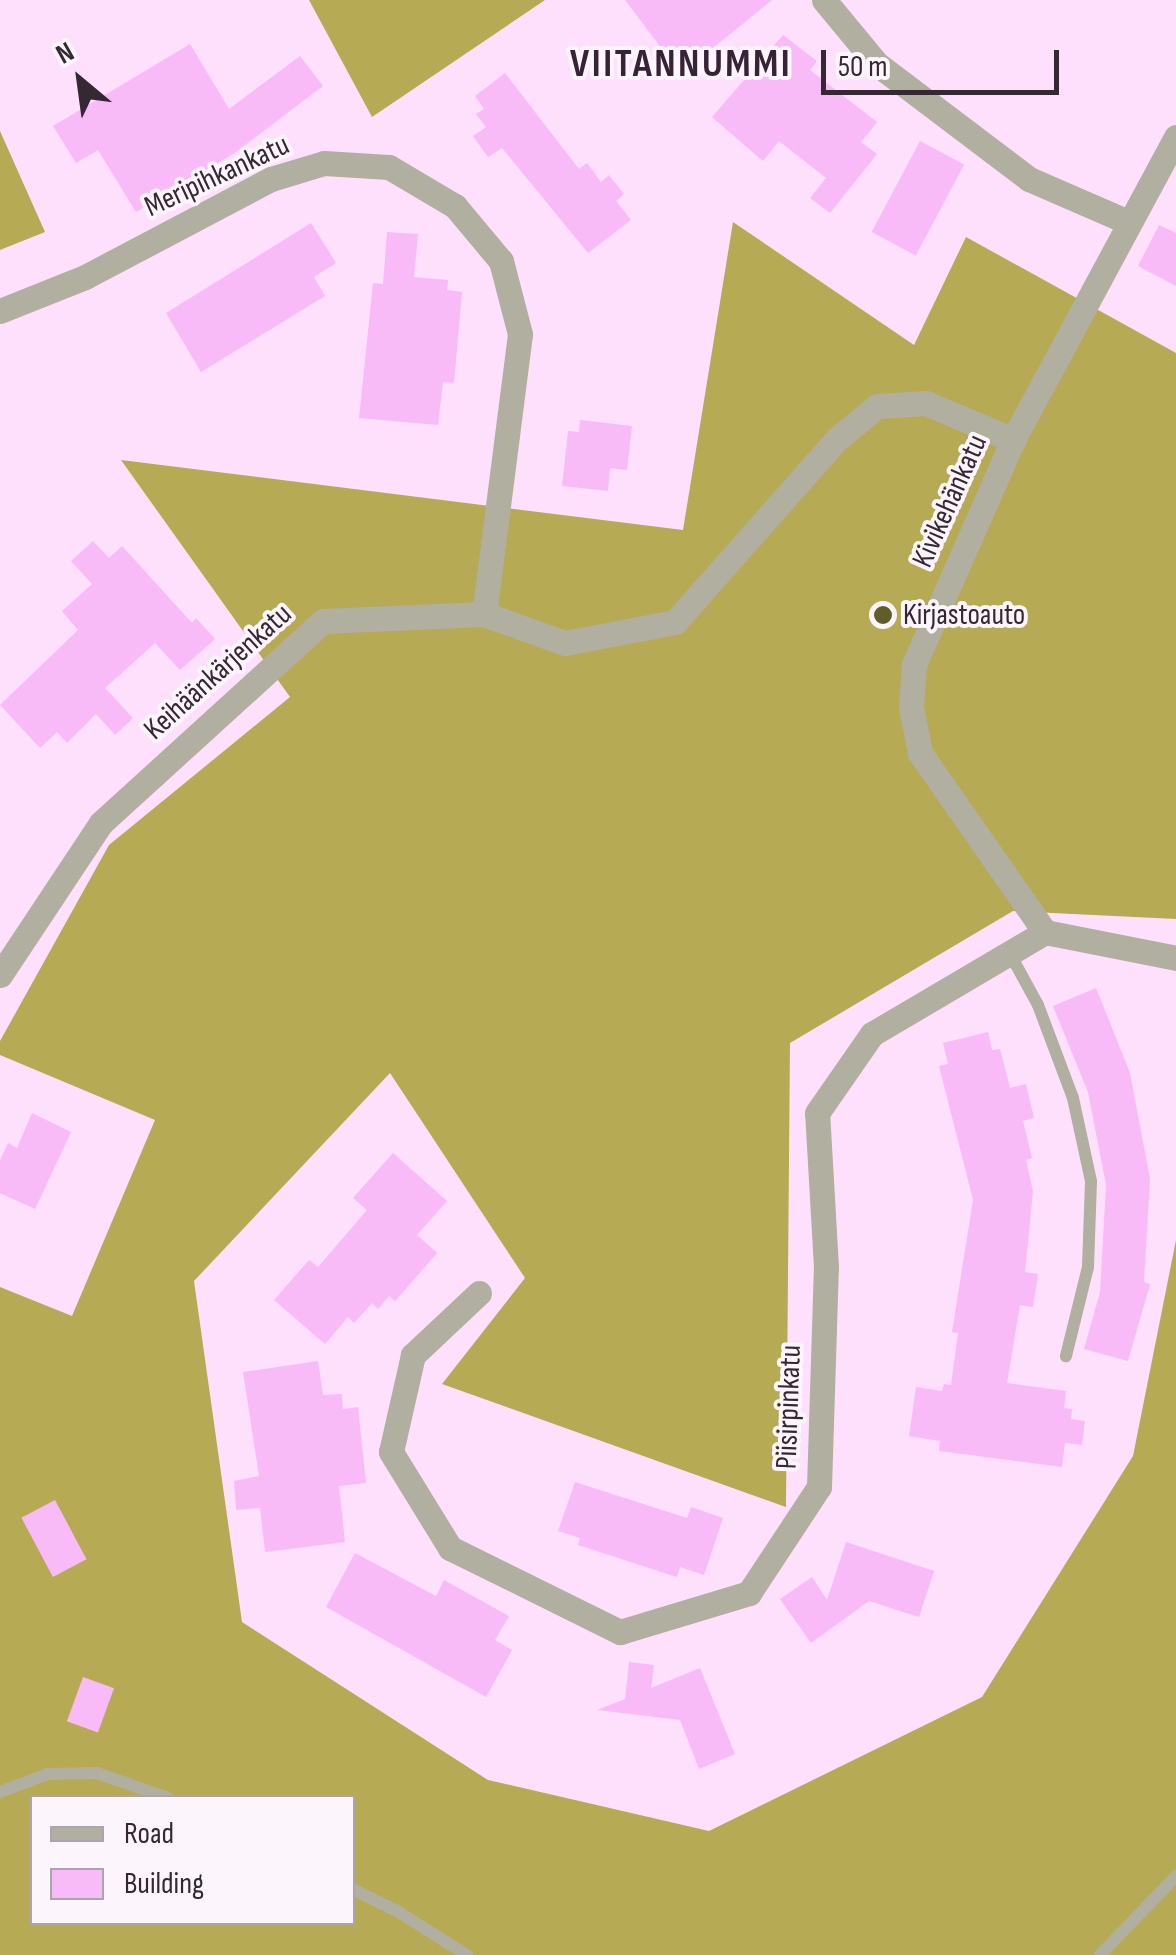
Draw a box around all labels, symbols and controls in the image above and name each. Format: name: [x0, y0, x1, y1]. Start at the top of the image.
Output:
north arrow: [30, 30, 130, 130]
scale bar: [826, 30, 1064, 92]
text: N: [51, 35, 80, 71]
district label: VIITANNUMMI: [570, 40, 792, 88]
text: 50 m: [838, 49, 887, 85]
street label: Meripihkankatu: [139, 127, 295, 225]
street label: Kivikehänkatu: [905, 429, 995, 573]
street label: Keihäänkärjenkatu: [137, 596, 299, 748]
place label: Kirjastoauto: [903, 597, 1025, 633]
marker: Kirjastoauto: [872, 604, 894, 626]
street label: Piisirpinkatu: [769, 1344, 809, 1470]
legend: [30, 1795, 355, 1925]
text: Road: [124, 1816, 174, 1852]
text: Building: [124, 1866, 204, 1902]

